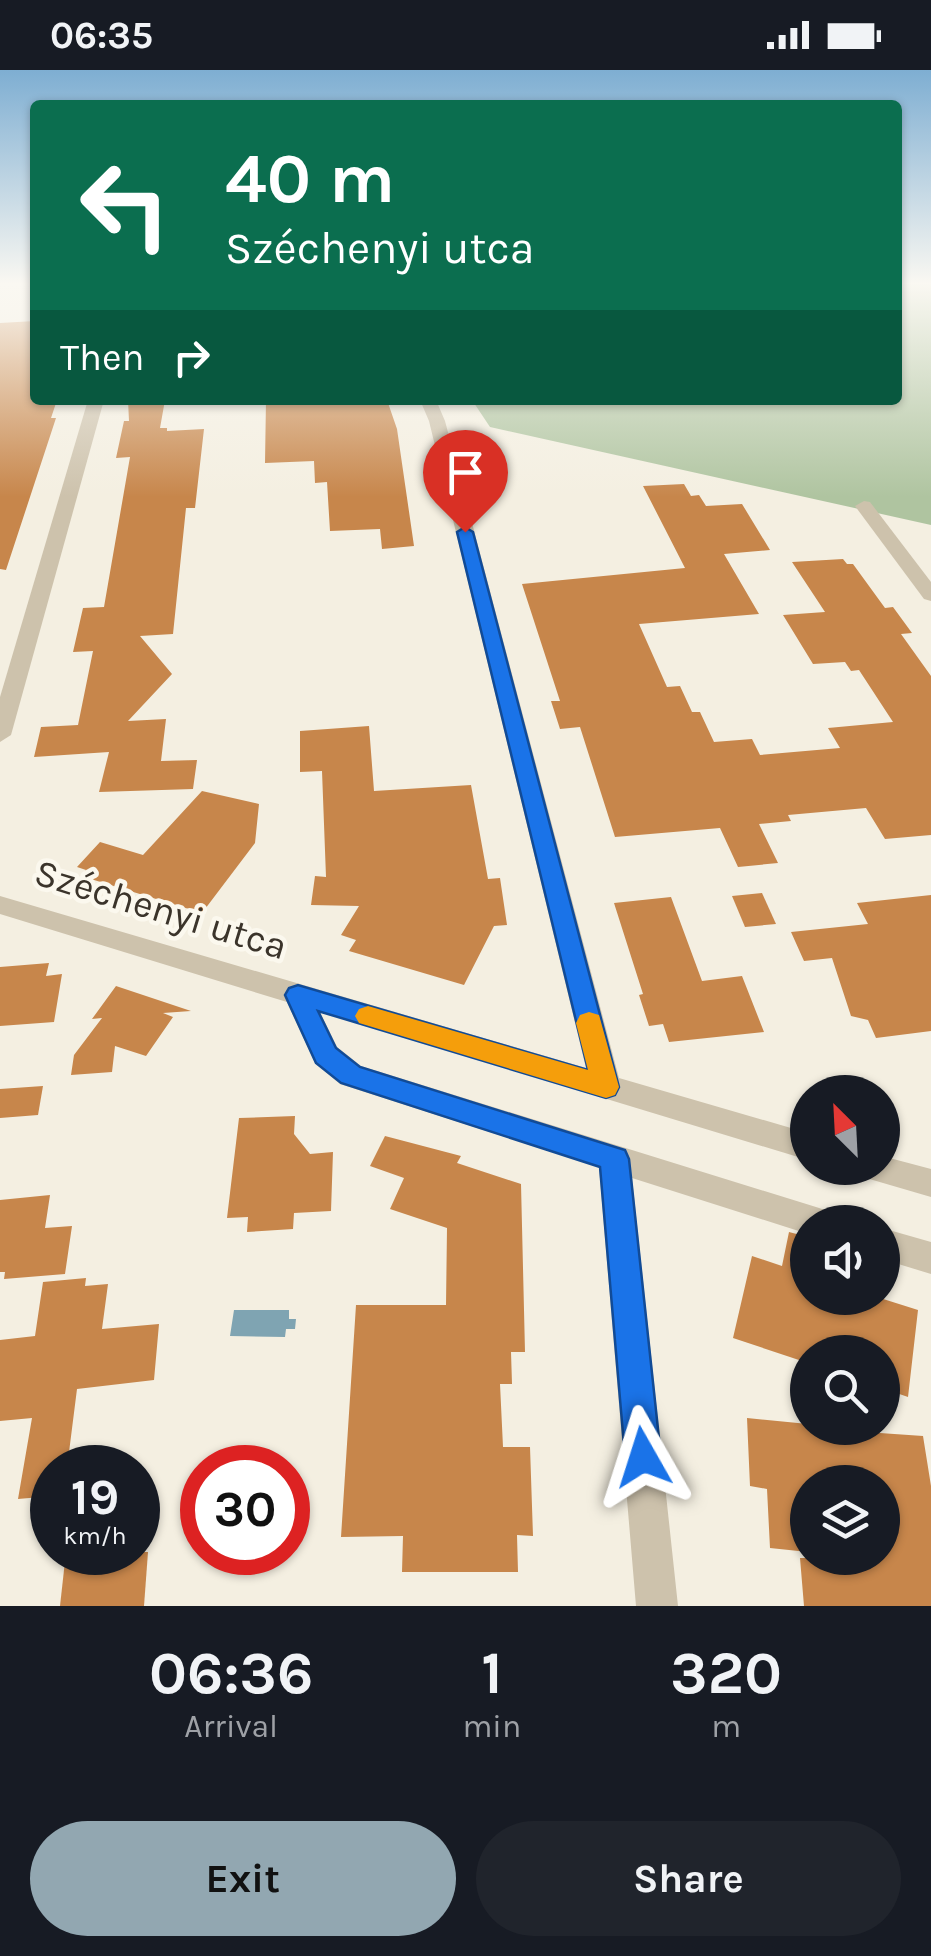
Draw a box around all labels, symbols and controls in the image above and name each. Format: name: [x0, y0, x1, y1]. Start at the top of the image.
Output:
text: 06:35: [50, 13, 153, 58]
text: 40 m: [225, 138, 395, 220]
icon: left: [60, 140, 190, 270]
text: Széchenyi utca: [225, 222, 535, 274]
icon: right: [164, 330, 219, 385]
text: Then: [60, 335, 144, 380]
pin: [423, 430, 508, 533]
icon: arrive: [438, 445, 493, 500]
street label: Széchenyi utca: [29, 850, 292, 969]
north arrow: [790, 1075, 900, 1185]
map controls: [790, 1075, 900, 1575]
button: sound: [790, 1205, 900, 1315]
button: search: [790, 1335, 900, 1445]
position arrow: [591, 1405, 695, 1509]
speed limit sign: 30: [180, 1445, 310, 1575]
button: layers: [790, 1465, 900, 1575]
text: 19: [71, 1468, 119, 1527]
text: km/h: [63, 1521, 127, 1550]
text: 06:36: [149, 1638, 313, 1708]
text: 1: [481, 1638, 503, 1708]
text: 320: [670, 1638, 782, 1708]
text: Arrival: [184, 1708, 278, 1745]
text: min: [462, 1708, 521, 1745]
text: m: [711, 1708, 741, 1745]
button: Exit: [30, 1821, 456, 1936]
button: Share: [476, 1821, 901, 1936]

